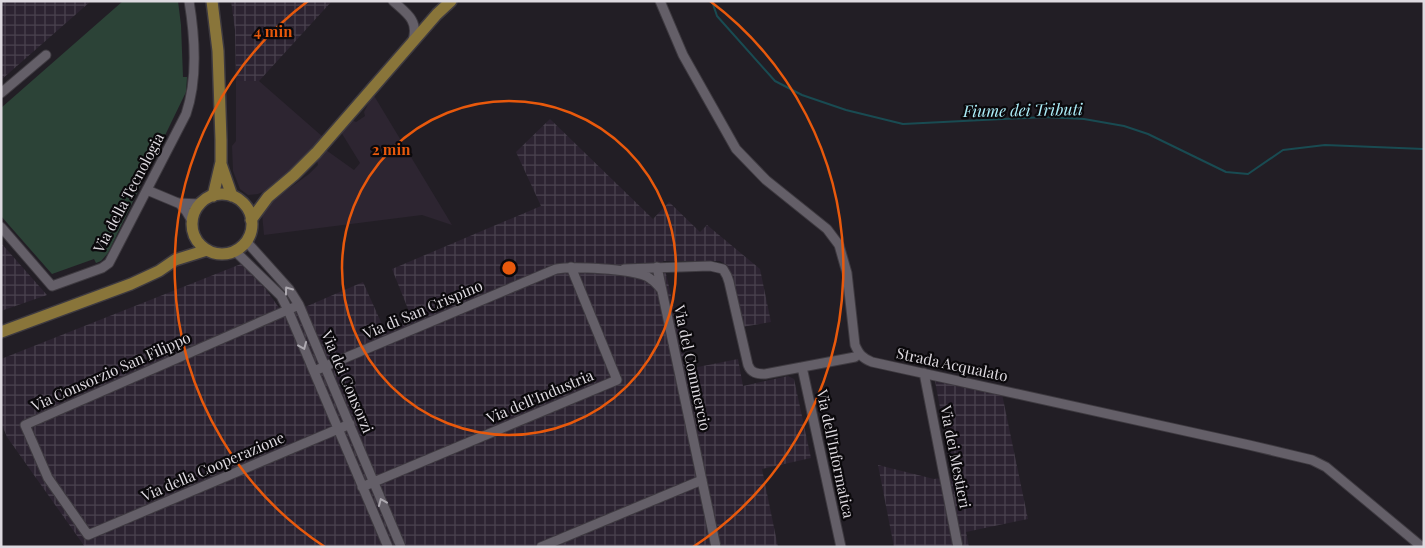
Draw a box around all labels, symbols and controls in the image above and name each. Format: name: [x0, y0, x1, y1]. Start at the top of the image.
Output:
text: 4 min: [254, 21, 293, 41]
water label: Fiume dei Tributi: [962, 98, 1084, 121]
street label: Via della Tecnologia: [88, 129, 168, 257]
text: 2 min: [372, 139, 411, 159]
centre of rings: [500, 259, 518, 277]
street label: Via di San Crispino: [359, 275, 485, 344]
one-way arrow: [286, 287, 294, 296]
street label: Via del Commercio: [670, 302, 716, 432]
street label: Via dei Consorzi: [317, 326, 379, 436]
street label: Via Consorzio San Filippo: [27, 327, 193, 416]
one-way arrow: [297, 341, 308, 350]
street label: Strada Acqualato: [895, 342, 1010, 386]
street label: Via dell'Industria: [482, 364, 597, 428]
street label: Via dell'Informatica: [812, 387, 859, 520]
street label: Via dei Mestieri: [936, 403, 976, 511]
street label: Via della Cooperazione: [137, 427, 287, 506]
one-way arrow: [378, 498, 389, 507]

